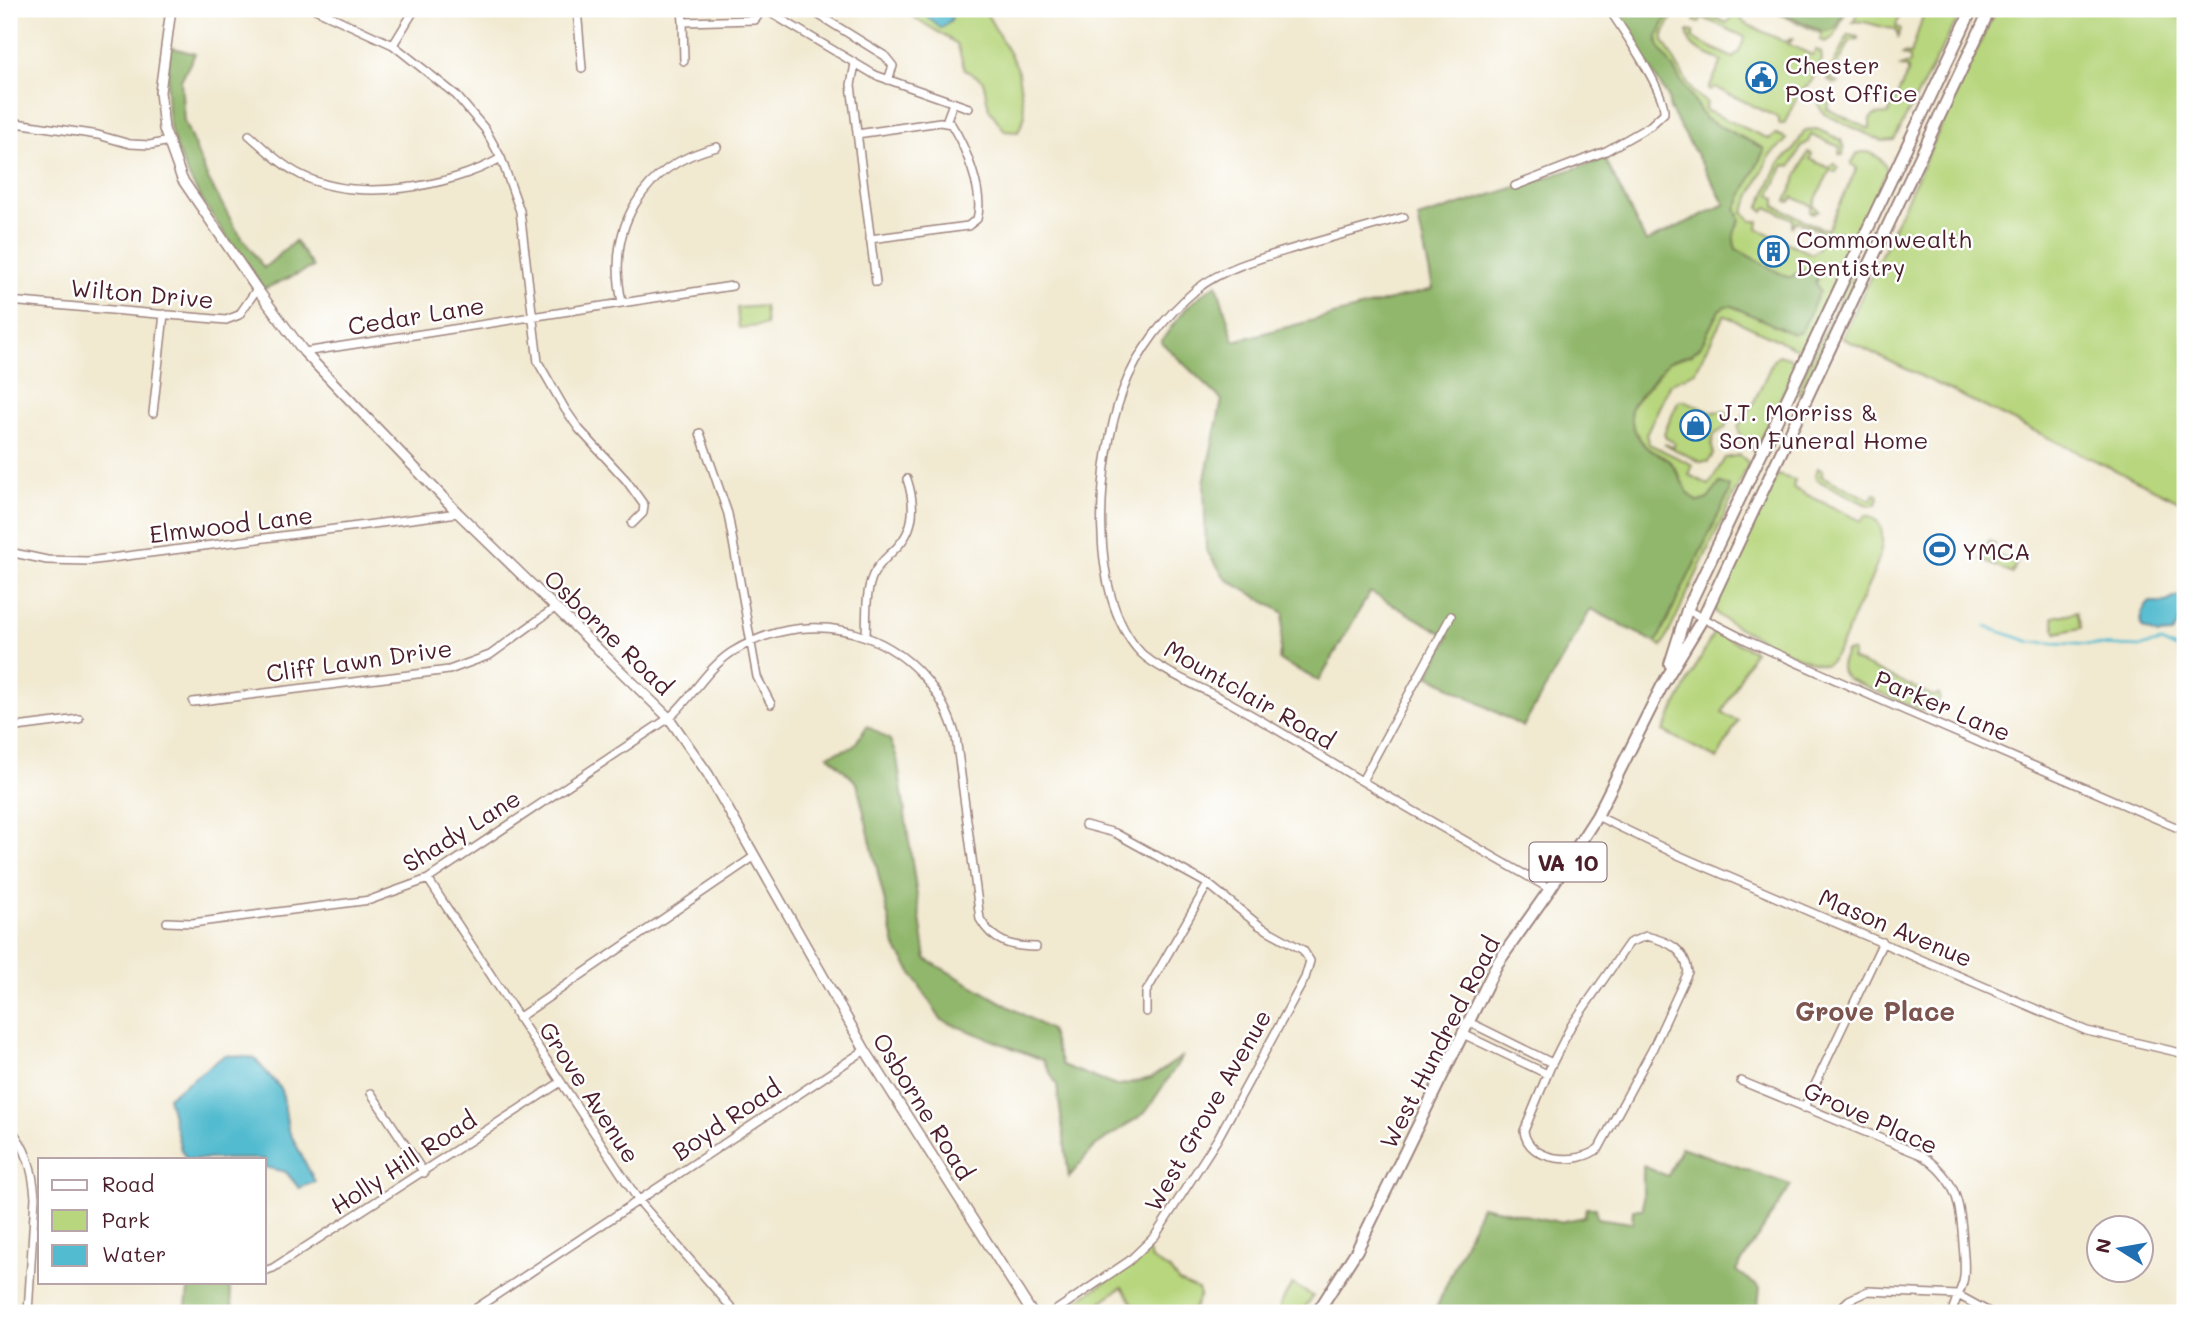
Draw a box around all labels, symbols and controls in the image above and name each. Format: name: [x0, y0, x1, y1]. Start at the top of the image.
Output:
place label: Chester Post Office: [1785, 49, 1918, 108]
public building icon: Chester Post Office: [1745, 61, 1779, 95]
place label: Commonwealth Dentistry: [1796, 223, 1972, 282]
building icon: Commonwealth Dentistry: [1756, 235, 1790, 269]
street label: Wilton Drive: [69, 271, 215, 315]
street label: Cedar Lane: [346, 289, 486, 341]
place label: J.T. Morriss & Son Funeral Home: [1719, 396, 1928, 455]
shop icon: J.T. Morriss & Son Funeral Home: [1679, 408, 1713, 442]
street label: Elmwood Lane: [147, 499, 315, 549]
sports icon: YMCA: [1922, 533, 1956, 567]
place label: YMCA: [1962, 535, 2031, 566]
street label: Osborne Road: [538, 563, 680, 701]
street label: Cliff Lawn Drive: [264, 632, 454, 688]
street label: Mountclair Road: [1159, 633, 1341, 755]
street label: Parker Lane: [1870, 662, 2016, 748]
street label: Shady Lane: [396, 782, 526, 878]
road number: VA 10: [1530, 842, 1606, 882]
street label: Mason Avenue: [1814, 881, 1978, 973]
street label: West Hundred Road: [1372, 931, 1506, 1153]
district label: Grove Place: [1795, 994, 1955, 1028]
street label: West Grove Avenue: [1137, 1003, 1277, 1217]
street label: Grove Avenue: [533, 1015, 647, 1169]
street label: Osborne Road: [866, 1027, 982, 1185]
street label: Boyd Road: [666, 1071, 786, 1167]
street label: Grove Place: [1799, 1074, 1943, 1160]
street label: Holly Hill Road: [324, 1103, 482, 1221]
legend: [38, 1158, 266, 1284]
text: Road: [102, 1170, 154, 1197]
text: Park: [102, 1206, 150, 1233]
north arrow: [2086, 1214, 2156, 1284]
text: N: [2089, 1236, 2116, 1255]
text: Water: [102, 1240, 166, 1267]

